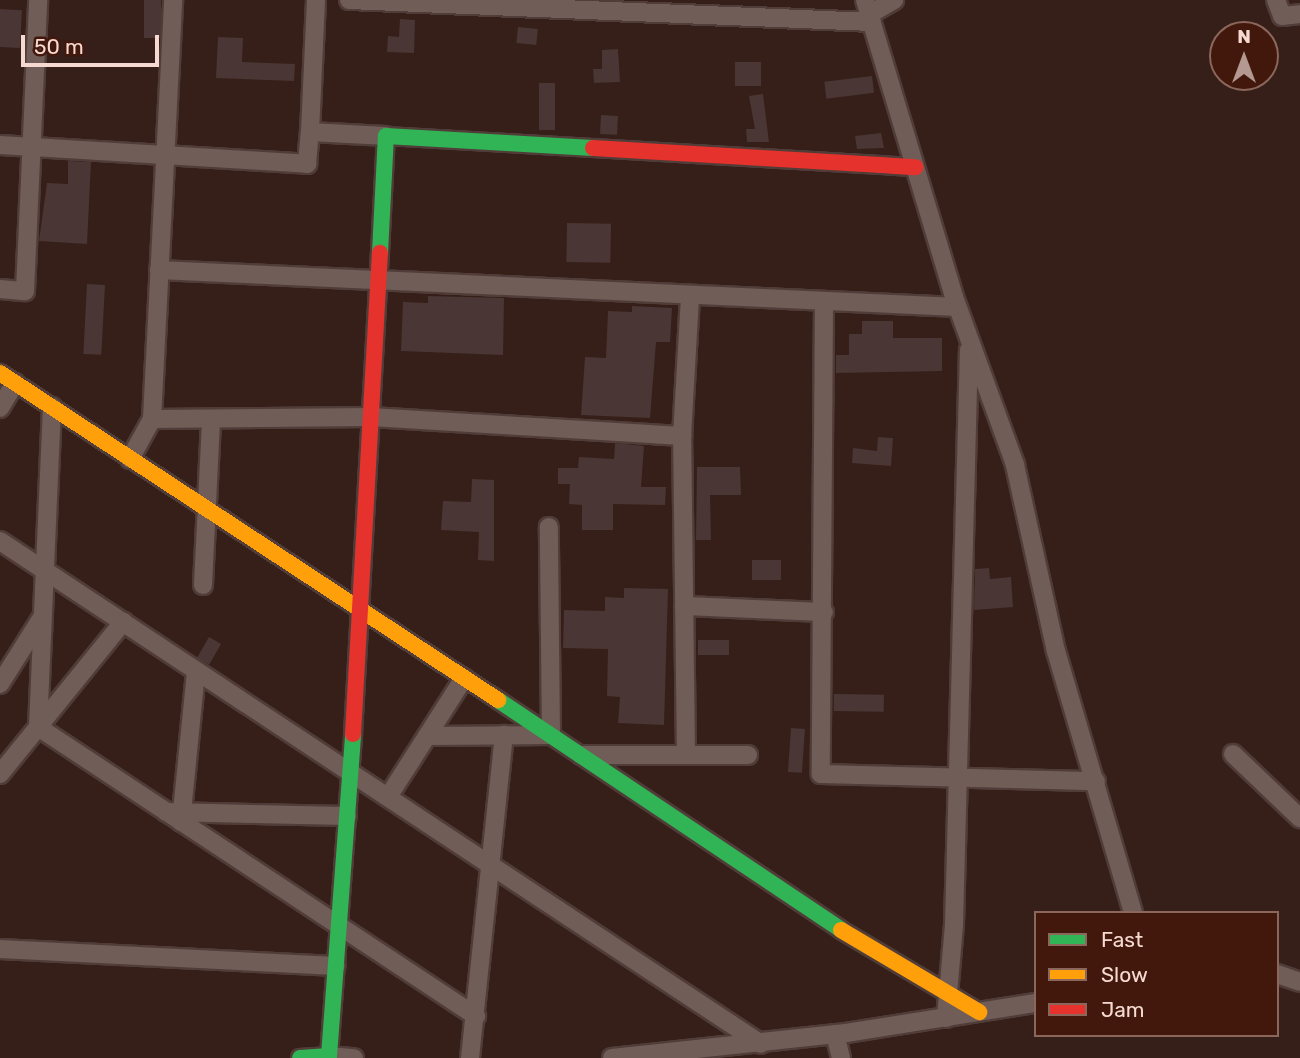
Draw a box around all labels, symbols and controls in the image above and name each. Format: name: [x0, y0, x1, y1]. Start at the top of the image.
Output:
scale bar: [24, 21, 163, 65]
north arrow: [1209, 21, 1279, 91]
text: N: [1237, 25, 1251, 48]
text: 50 m: [34, 34, 84, 59]
legend: [1034, 911, 1279, 1037]
text: Fast: [1101, 927, 1143, 952]
text: Slow: [1101, 962, 1148, 987]
text: Jam: [1101, 997, 1145, 1022]

